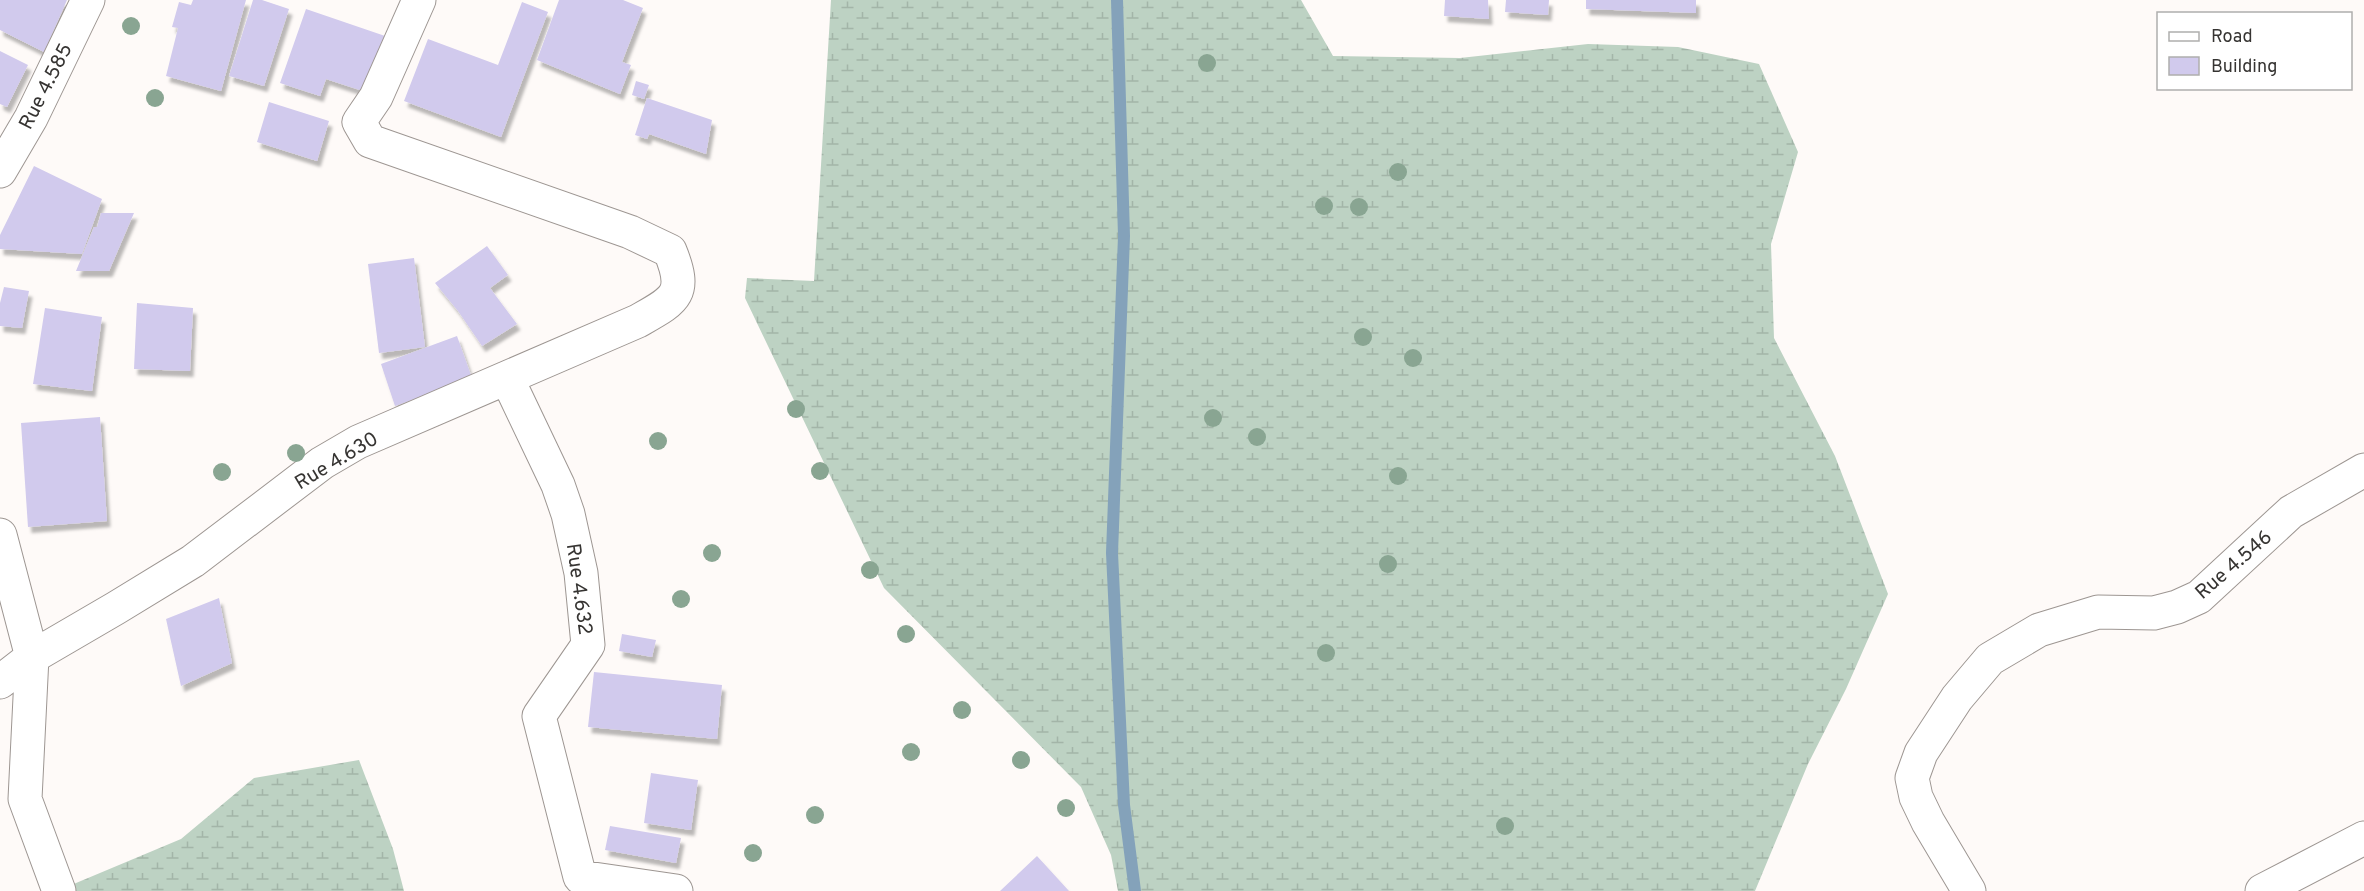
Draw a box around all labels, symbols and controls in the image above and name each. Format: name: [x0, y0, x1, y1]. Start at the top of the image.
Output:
legend: [2157, 12, 2352, 90]
text: Road: [2211, 26, 2253, 49]
street label: Rue 4.585: [14, 39, 80, 134]
text: Building: [2211, 56, 2277, 79]
street label: Rue 4.630: [290, 427, 384, 497]
street label: Rue 4.546: [2190, 525, 2278, 606]
street label: Rue 4.632: [559, 542, 597, 637]

